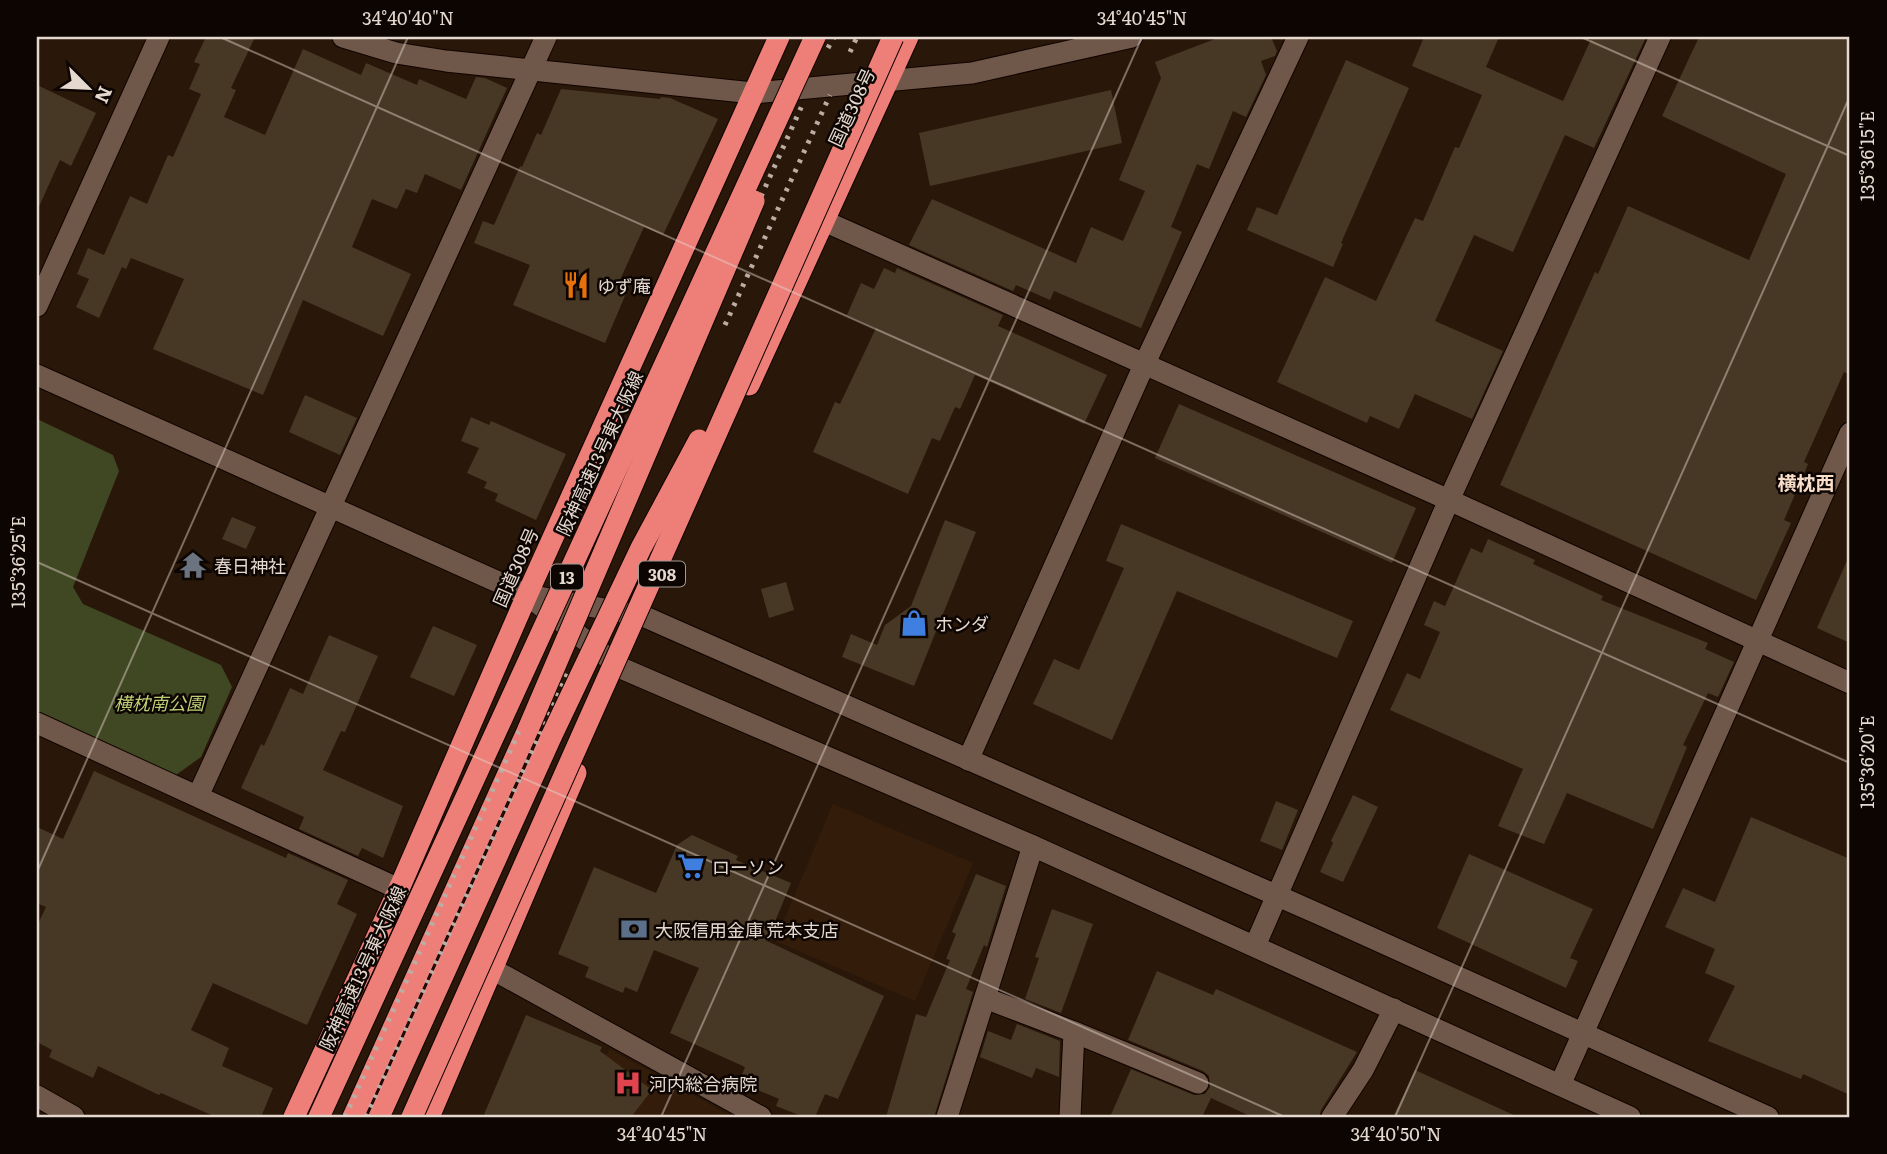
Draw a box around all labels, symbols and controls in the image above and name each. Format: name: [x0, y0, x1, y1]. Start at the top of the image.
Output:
text: 34°40'40"N: [362, 4, 454, 31]
text: 34°40'45"N: [1097, 4, 1187, 31]
north arrow: [52, 52, 122, 122]
street label: 国道308号: [821, 63, 881, 151]
text: N: [88, 82, 120, 108]
text: 135°36'15"E: [1853, 111, 1880, 201]
restaurant icon: ゆず庵: [561, 270, 591, 300]
place label: ゆず庵: [597, 272, 651, 299]
street label: 阪神高速13号東大阪線: [549, 366, 649, 540]
district label: 横枕西: [1777, 468, 1835, 496]
text: 135°36'25"E: [4, 516, 31, 608]
street label: 国道308号: [486, 523, 544, 611]
temple icon: 春日神社: [178, 550, 208, 580]
place label: 春日神社: [214, 552, 286, 579]
road number: 308: [639, 562, 685, 586]
road number: 13: [551, 564, 583, 590]
shop icon: ホンダ: [899, 608, 929, 638]
place label: ホンダ: [935, 610, 989, 637]
park label: 横枕南公園: [114, 689, 207, 716]
text: 135°36'20"E: [1853, 715, 1880, 809]
supermarket icon: ローソン: [676, 851, 706, 881]
place label: ローソン: [712, 853, 784, 880]
street label: 阪神高速13号東大阪線: [312, 881, 412, 1055]
bank icon: 大阪信用金庫 荒本支店: [619, 914, 649, 944]
place label: 大阪信用金庫 荒本支店: [655, 916, 839, 943]
hospital icon: 河内総合病院: [613, 1068, 643, 1098]
place label: 河内総合病院: [649, 1070, 757, 1097]
text: 34°40'45"N: [617, 1120, 707, 1147]
text: 34°40'50"N: [1350, 1120, 1442, 1147]

